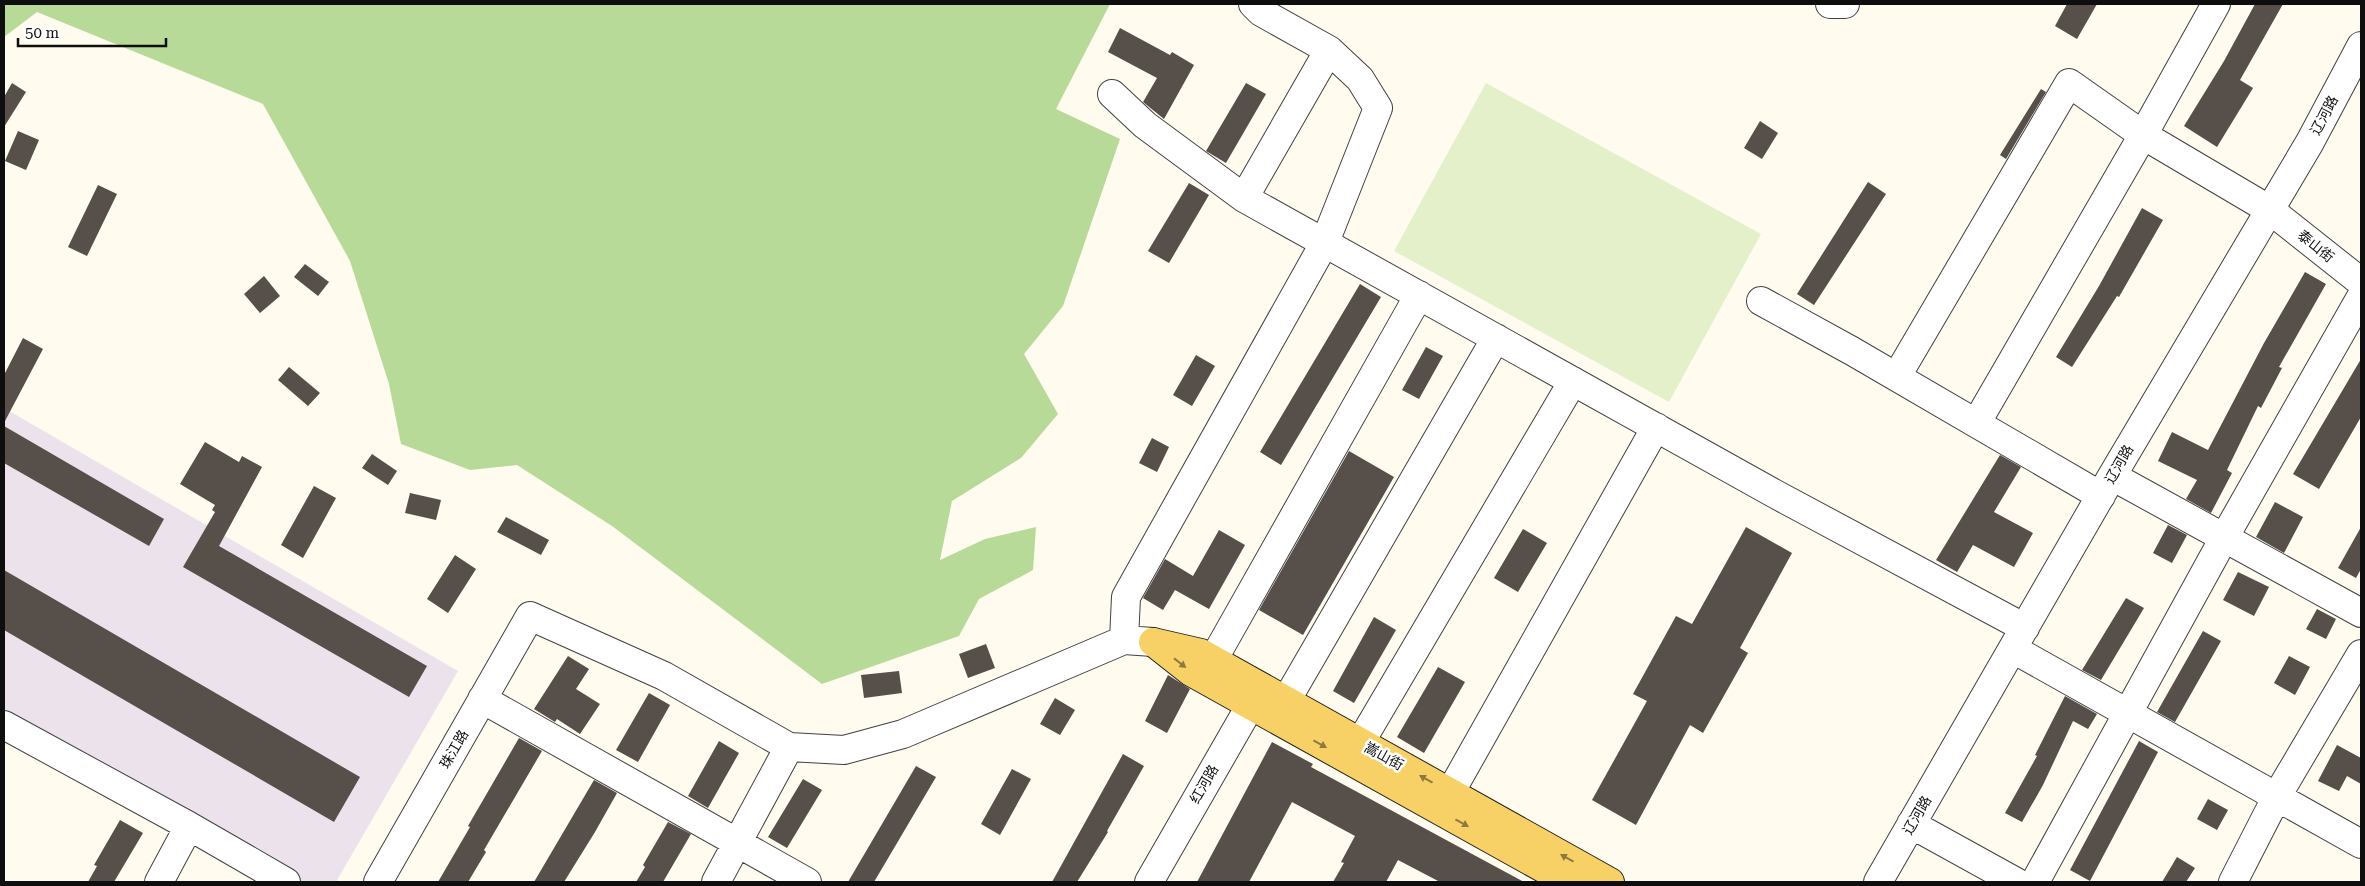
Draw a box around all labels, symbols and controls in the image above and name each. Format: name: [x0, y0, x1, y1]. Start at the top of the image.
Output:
scale bar: [18, 15, 165, 47]
text: 50 m: [25, 24, 60, 42]
street label: 辽河路: [2307, 93, 2341, 137]
street label: 泰山街: [2295, 227, 2337, 265]
street label: 辽河路: [2102, 442, 2136, 486]
one-way arrow: [1173, 658, 1187, 668]
street label: 珠江路: [437, 727, 471, 771]
street label: 嵩山街: [1362, 739, 1406, 773]
one-way arrow: [1313, 740, 1328, 748]
street label: 红河路: [1187, 762, 1221, 806]
one-way arrow: [1418, 775, 1433, 783]
street label: 辽河路: [1900, 793, 1934, 837]
one-way arrow: [1456, 819, 1469, 828]
one-way arrow: [1561, 854, 1574, 863]

